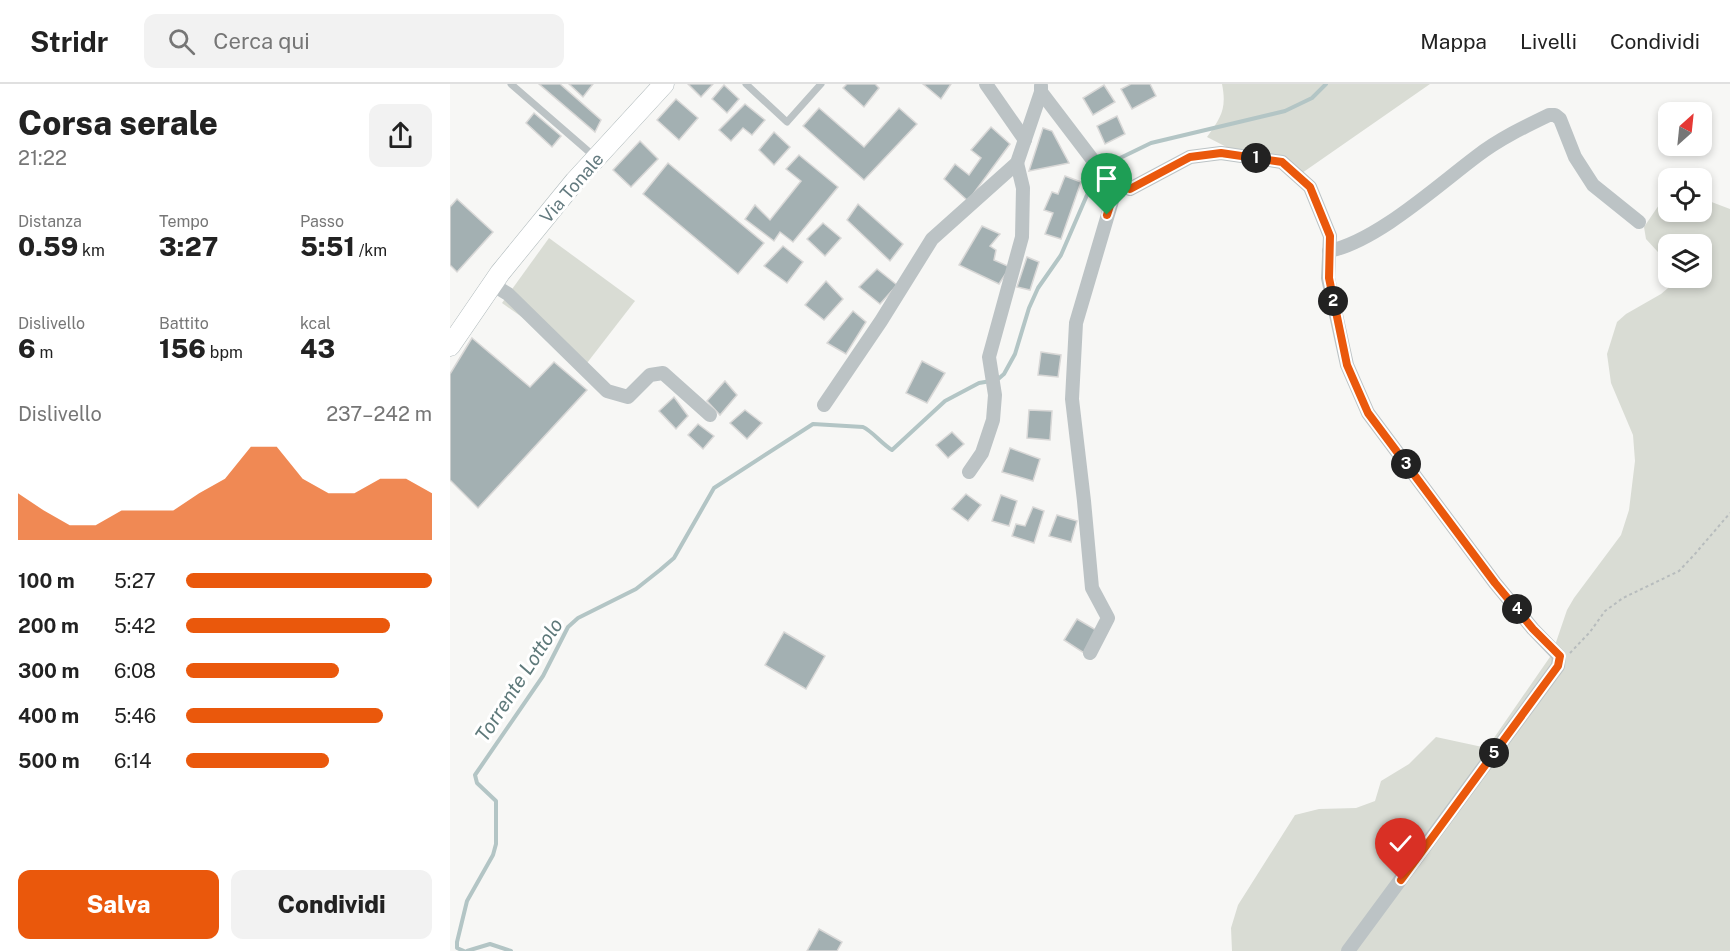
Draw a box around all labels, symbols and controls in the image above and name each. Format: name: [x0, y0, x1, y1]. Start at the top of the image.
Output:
search box: [144, 14, 564, 68]
text: Stridr: [30, 25, 108, 58]
icon: search: [165, 25, 198, 58]
text: Cerca qui: [213, 28, 310, 54]
text: Mappa: [1420, 29, 1487, 54]
text: Livelli: [1520, 29, 1577, 54]
text: Condividi: [1610, 29, 1700, 54]
north arrow: [1658, 102, 1712, 156]
map controls: [1658, 102, 1712, 288]
text: Corsa serale: [18, 104, 218, 142]
button: share: [369, 104, 432, 167]
pin: 1: [1241, 143, 1271, 173]
text: 21:22: [18, 146, 67, 170]
street label: Via Tonale: [535, 148, 608, 227]
text: 1: [1253, 148, 1259, 167]
pin: [1081, 153, 1132, 215]
icon: arrive: [1090, 162, 1123, 195]
button: locate: [1658, 168, 1712, 222]
text: Distanza: [18, 212, 82, 231]
text: Tempo: [159, 212, 209, 231]
text: Passo: [300, 212, 344, 231]
text: 0.59: [18, 231, 78, 262]
text: 3:27: [159, 231, 218, 262]
text: 5:51: [300, 231, 355, 262]
button: layers: [1658, 234, 1712, 288]
text: km: [78, 241, 105, 260]
text: /km: [355, 241, 387, 260]
pin: 2: [1318, 286, 1348, 316]
text: 2: [1328, 291, 1338, 310]
text: Dislivello: [18, 314, 85, 333]
text: Battito: [159, 314, 209, 333]
text: kcal: [300, 314, 331, 333]
text: 6: [18, 333, 36, 364]
text: 156: [159, 333, 206, 364]
text: 43: [300, 333, 335, 364]
text: m: [36, 343, 53, 362]
text: bpm: [206, 343, 243, 362]
text: Dislivello: [18, 402, 102, 426]
text: 237–242 m: [326, 402, 432, 426]
pin: 3: [1391, 449, 1421, 479]
text: 3: [1401, 454, 1411, 473]
text: 100 m: [18, 569, 75, 593]
text: 5:27: [114, 569, 156, 593]
pin: 4: [1502, 594, 1532, 624]
text: 4: [1512, 599, 1522, 618]
text: 200 m: [18, 614, 79, 638]
text: 5:42: [114, 614, 156, 638]
water label: Torrente Lottolo: [470, 614, 568, 746]
text: 300 m: [18, 659, 79, 683]
text: 6:08: [114, 659, 156, 683]
text: 400 m: [18, 704, 79, 728]
text: 5:46: [114, 704, 156, 728]
pin: 5: [1479, 738, 1509, 768]
text: 5: [1489, 743, 1499, 762]
text: 500 m: [18, 749, 80, 773]
text: 6:14: [114, 749, 152, 773]
pin: [1375, 818, 1426, 880]
icon: check: [1384, 827, 1417, 860]
button: Salva: [18, 870, 219, 939]
button: Condividi: [231, 870, 432, 939]

